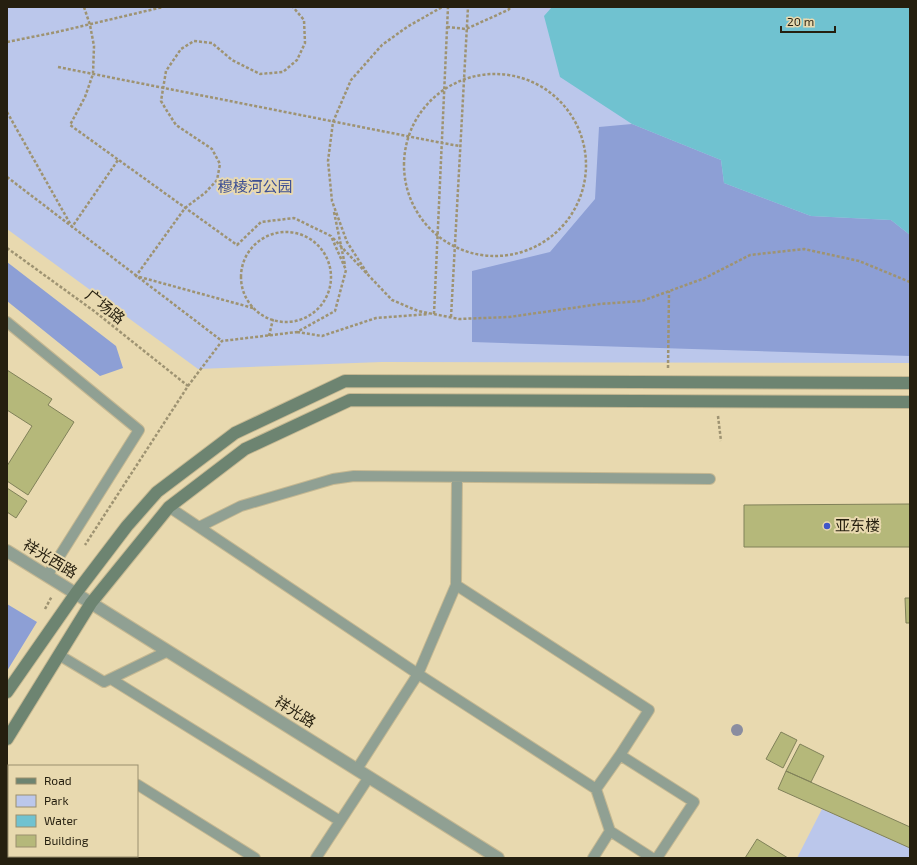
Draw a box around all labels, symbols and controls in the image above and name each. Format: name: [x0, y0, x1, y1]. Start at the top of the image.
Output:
scale bar: [781, 8, 835, 34]
text: 20 m: [787, 14, 814, 28]
park label: 穆棱河公园: [217, 177, 293, 195]
street label: 广场路: [82, 285, 129, 327]
place label: 亚东楼: [835, 516, 880, 534]
marker: 亚东楼: [822, 521, 832, 531]
street label: 祥光西路: [20, 535, 81, 581]
street label: 祥光路: [272, 692, 319, 731]
legend: [8, 765, 138, 857]
text: Road: [44, 773, 72, 787]
text: Park: [44, 793, 69, 807]
text: Water: [44, 813, 78, 827]
text: Building: [44, 833, 89, 847]

